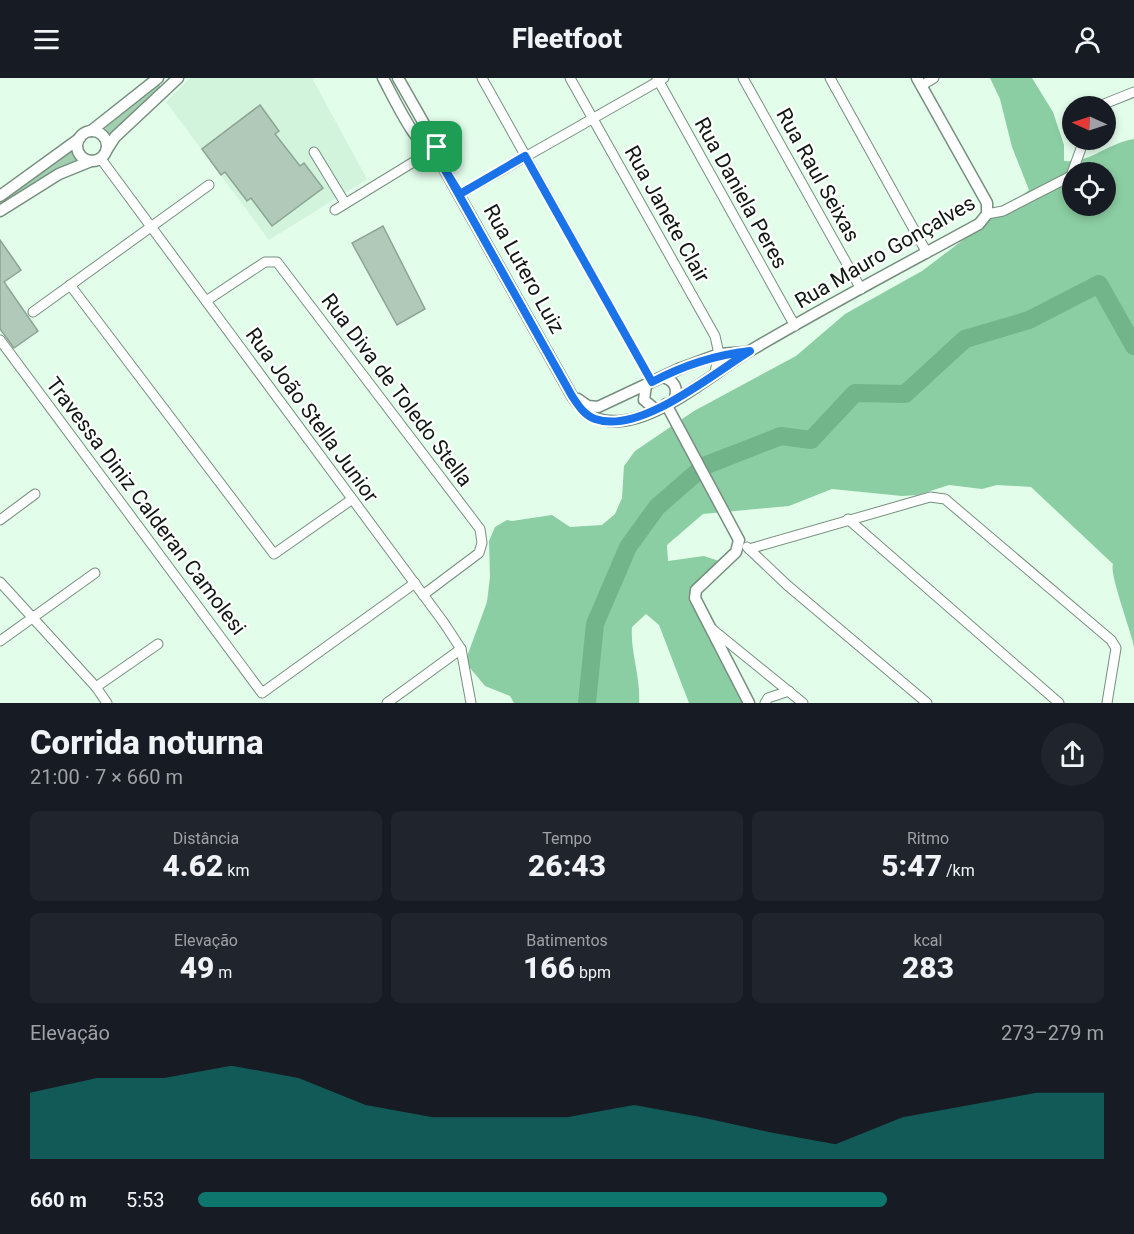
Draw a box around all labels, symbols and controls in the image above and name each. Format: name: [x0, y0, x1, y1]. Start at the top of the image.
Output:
icon: menu: [30, 23, 63, 56]
text: Fleetfoot: [512, 23, 622, 55]
icon: person: [1071, 23, 1104, 56]
north arrow: [1062, 96, 1116, 150]
map controls: [1062, 96, 1116, 216]
street label: Rua Raul Seixas: [771, 104, 865, 246]
street label: Rua Daniela Peres: [690, 113, 792, 273]
pin: [411, 121, 462, 172]
icon: arrive: [420, 130, 453, 163]
street label: Rua Janete Clair: [620, 141, 714, 287]
button: locate: [1062, 162, 1116, 216]
street label: Rua Mauro Gonçalves: [791, 191, 979, 313]
street label: Rua Lutero Luiz: [479, 200, 569, 338]
street label: Rua Diva de Toledo Stella: [317, 289, 477, 491]
street label: Rua João Stella Junior: [241, 323, 383, 507]
street label: Travessa Diniz Calderan Camolesi: [41, 373, 251, 639]
text: Corrida noturna: [30, 723, 264, 762]
button: share: [1041, 723, 1104, 786]
text: 21:00 · 7 × 660 m: [30, 765, 183, 789]
text: Distância: [173, 829, 239, 848]
text: Tempo: [542, 829, 592, 848]
text: Ritmo: [907, 829, 949, 848]
text: 4.62: [163, 848, 223, 883]
text: 26:43: [528, 848, 606, 883]
text: 5:47: [881, 848, 942, 883]
text: km: [223, 861, 249, 880]
text: /km: [942, 861, 975, 880]
text: Elevação: [174, 931, 238, 950]
text: Batimentos: [526, 931, 608, 950]
text: kcal: [914, 931, 942, 950]
text: 49: [180, 950, 214, 985]
text: 166: [523, 950, 575, 985]
text: 283: [902, 950, 954, 985]
text: m: [214, 963, 232, 982]
text: bpm: [575, 963, 611, 982]
text: Elevação: [30, 1021, 110, 1045]
text: 273–279 m: [1001, 1021, 1104, 1045]
text: 660 m: [30, 1188, 87, 1212]
text: 5:53: [126, 1188, 165, 1212]

